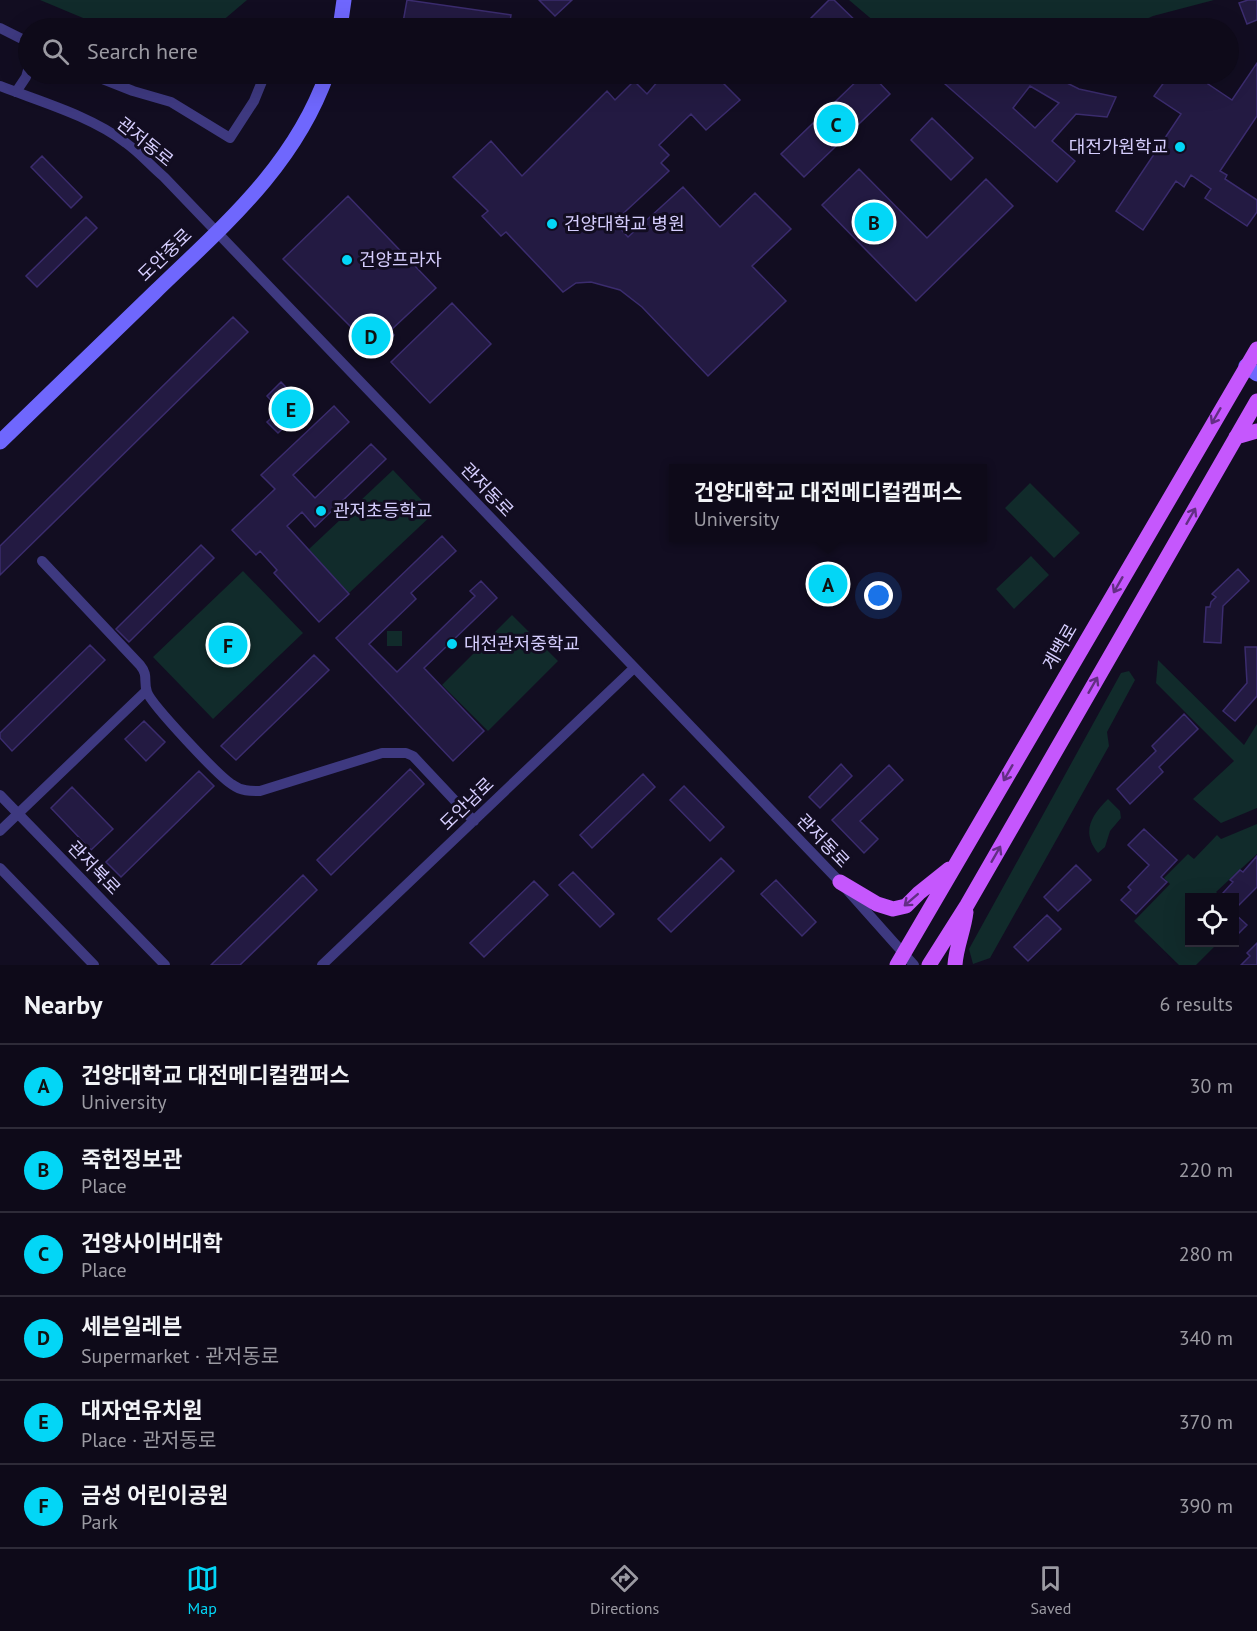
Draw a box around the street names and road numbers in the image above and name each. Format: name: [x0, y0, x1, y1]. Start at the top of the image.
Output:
street label: 관저동로: [112, 112, 178, 171]
street label: 도안중로: [133, 223, 196, 286]
street label: 관저동로: [456, 458, 519, 521]
street label: 계백로: [1037, 619, 1082, 674]
street label: 도안남로: [435, 772, 498, 835]
street label: 관저동로: [792, 809, 855, 872]
street label: 관저북로: [63, 836, 126, 899]

